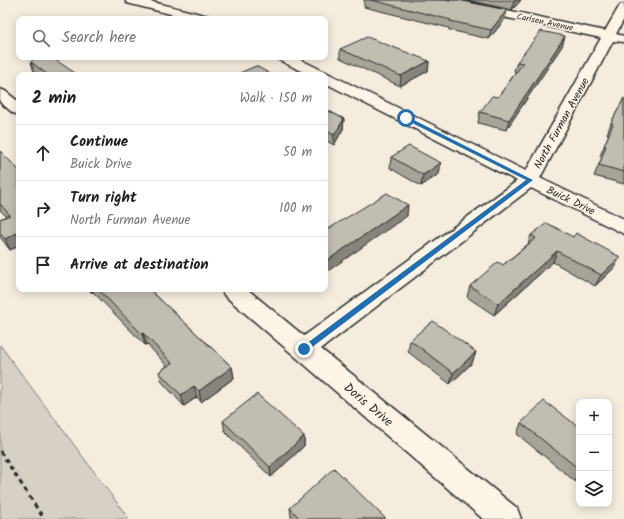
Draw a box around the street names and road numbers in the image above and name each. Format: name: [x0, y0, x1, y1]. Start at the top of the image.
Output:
street label: Carlsen Avenue: [515, 9, 575, 36]
street label: North Furman Avenue: [529, 75, 594, 172]
street label: Buick Drive: [543, 181, 598, 220]
street label: Doris Drive: [338, 378, 398, 432]

